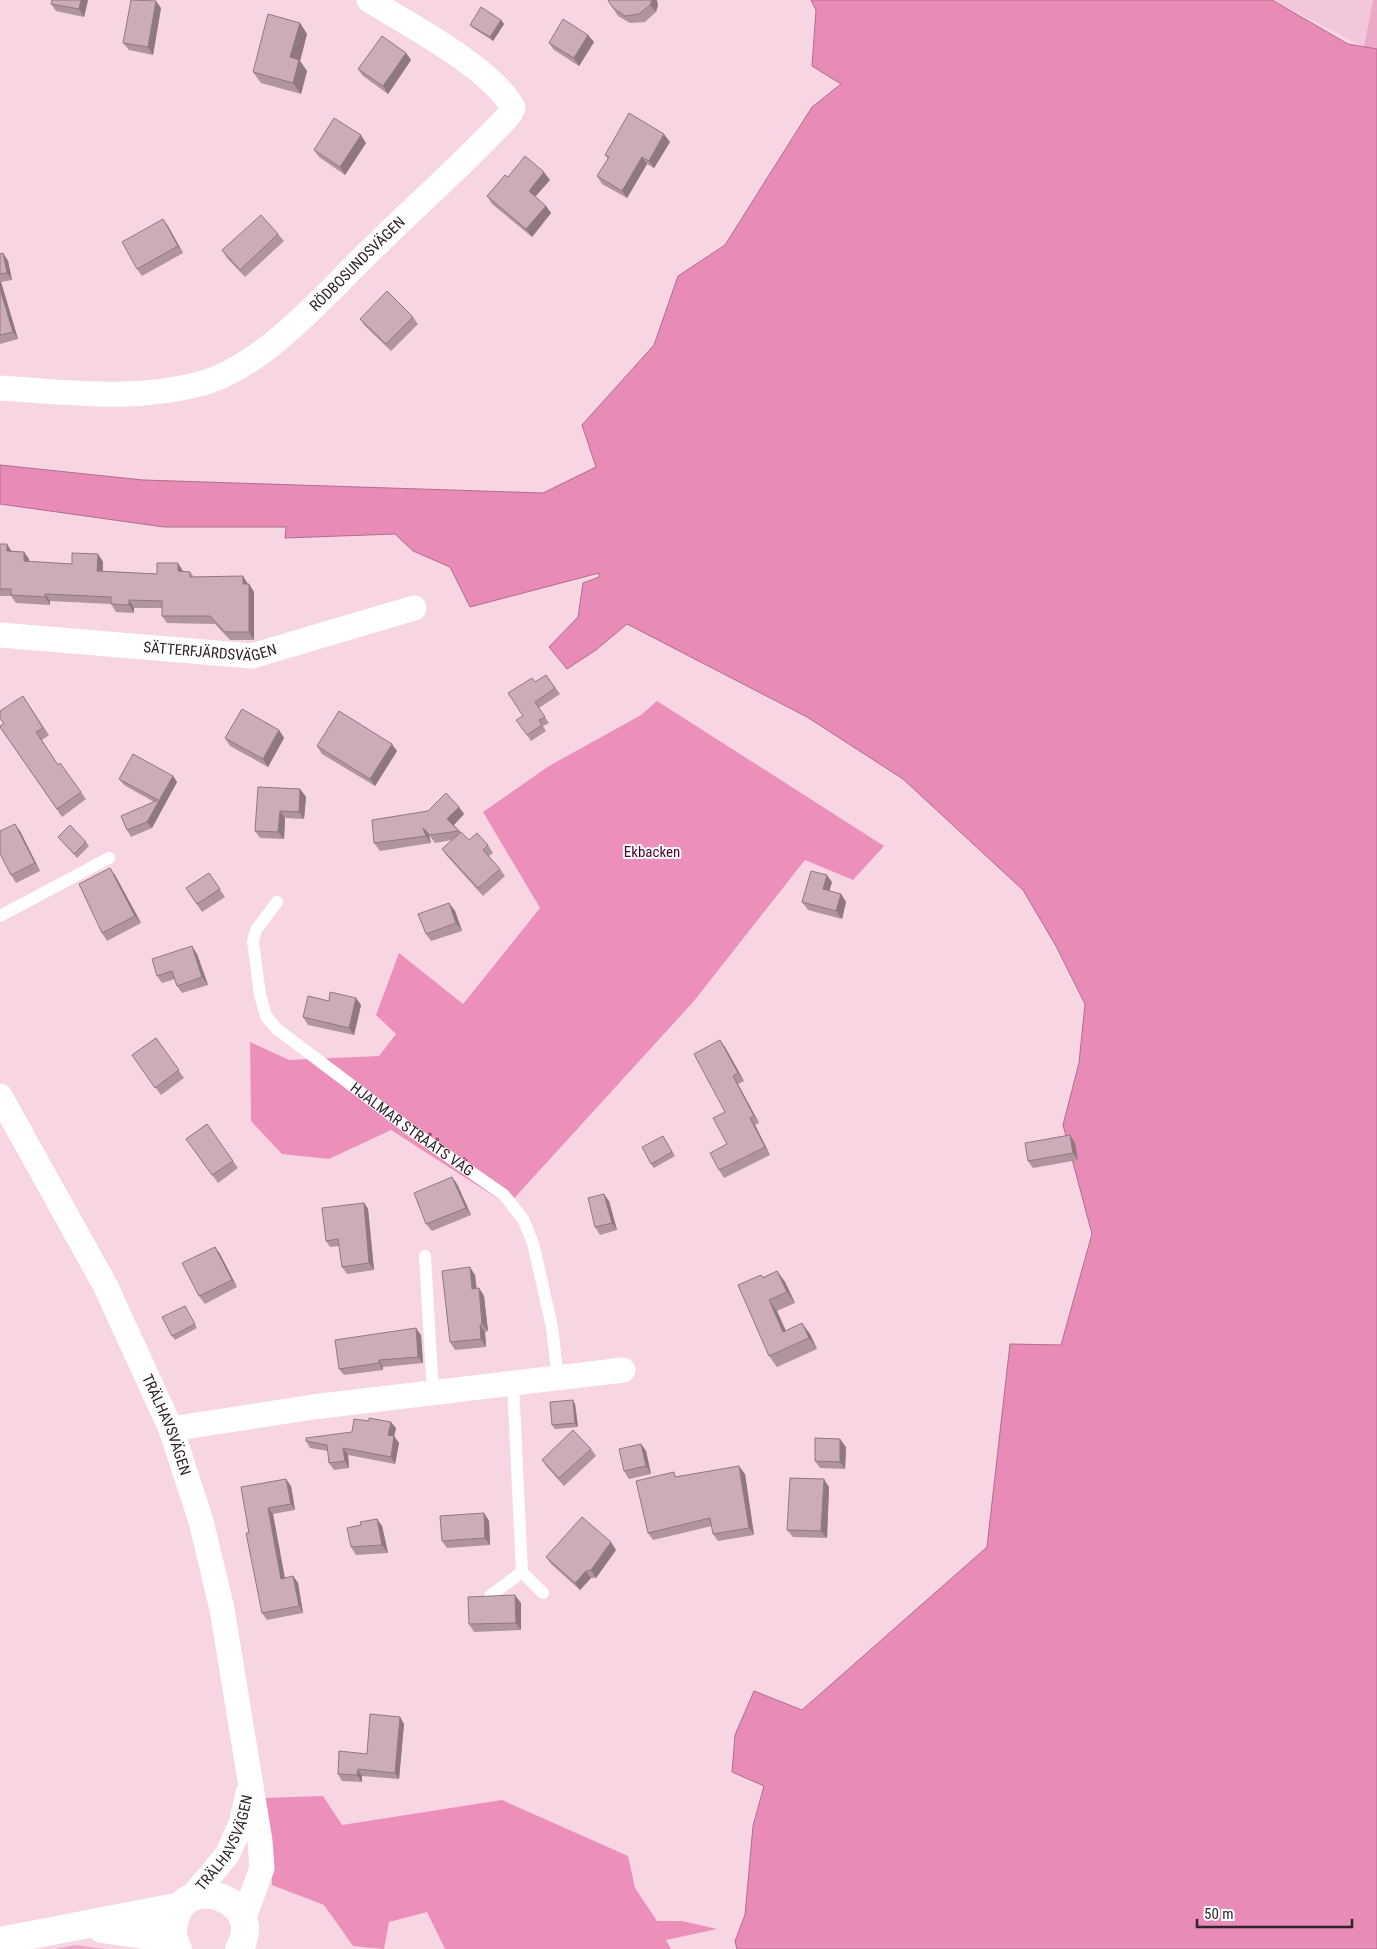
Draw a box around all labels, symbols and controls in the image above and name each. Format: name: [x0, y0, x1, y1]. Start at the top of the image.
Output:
street label: RÖDBOSUNDSVÄGEN: [306, 213, 409, 315]
street label: SÄTTERFJÄRDSVÄGEN: [143, 638, 279, 665]
park label: Ekbacken: [624, 843, 680, 861]
street label: HJALMAR STRÅÅTS VÄG: [347, 1079, 477, 1180]
street label: TRÄLHAVSVÄGEN: [138, 1371, 194, 1477]
street label: TRÄLHAVSVÄGEN: [192, 1793, 256, 1894]
scale bar: [1197, 1896, 1352, 1928]
text: 50 m: [1204, 1905, 1234, 1923]

